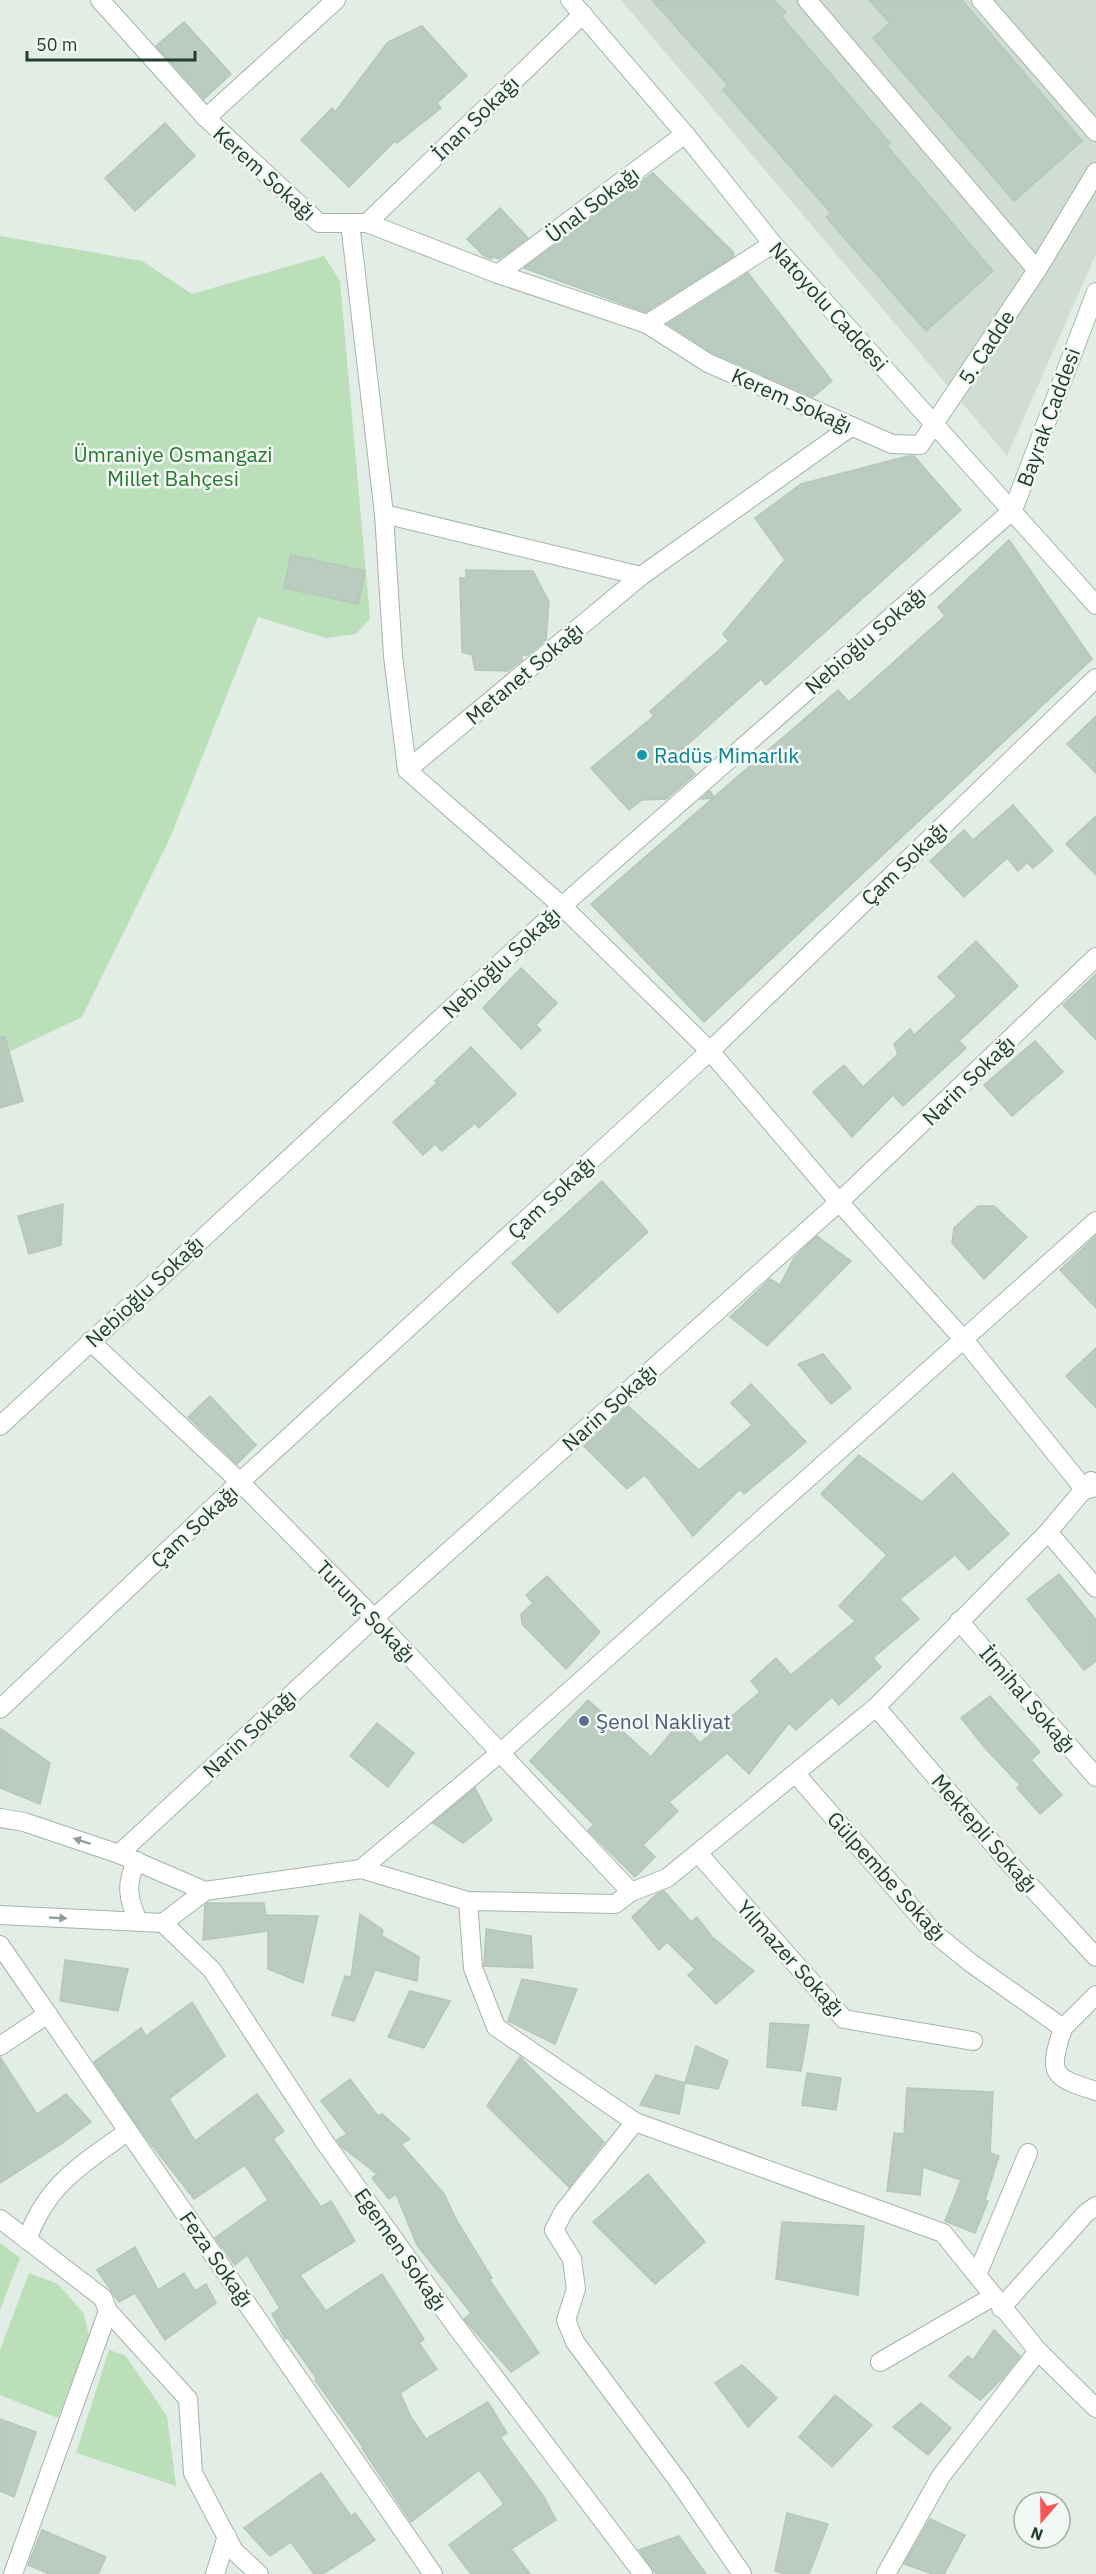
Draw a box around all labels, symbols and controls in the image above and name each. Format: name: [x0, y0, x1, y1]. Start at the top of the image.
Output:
scale bar: [27, 24, 195, 62]
text: 50 m: [36, 33, 78, 56]
street label: İnan Sokağı: [425, 69, 525, 167]
street label: Kerem Sokağı: [208, 119, 322, 227]
street label: Ünal Sokağı: [539, 160, 645, 248]
street label: Natoyolu Caddesi: [763, 235, 895, 377]
street label: 5. Cadde: [952, 304, 1020, 390]
street label: Bayrak Caddesi: [1010, 344, 1086, 490]
street label: Kerem Sokağı: [727, 361, 857, 439]
park label: Ümraniye Osmangazi Millet Bahçesi: [73, 440, 273, 492]
street label: Nebioğlu Sokağı: [799, 580, 931, 700]
street label: Metanet Sokağı: [459, 616, 589, 730]
place label: Radüs Mimarlık: [654, 741, 799, 769]
marker: Radüs Mimarlık: [635, 748, 649, 762]
street label: Çam Sokağı: [855, 815, 953, 911]
street label: Nebioğlu Sokağı: [436, 900, 566, 1024]
street label: Narin Sokağı: [916, 1029, 1020, 1131]
street label: Çam Sokağı: [501, 1149, 601, 1245]
street label: Nebioğlu Sokağı: [79, 1229, 209, 1353]
street label: Narin Sokağı: [556, 1357, 662, 1457]
street label: Çam Sokağı: [144, 1478, 244, 1574]
street label: Turunç Sokağı: [310, 1554, 422, 1668]
street label: İlmihal Sokağı: [973, 1639, 1083, 1759]
street label: Narin Sokağı: [196, 1682, 302, 1784]
place label: Şenol Nakliyat: [596, 1707, 731, 1735]
marker: Şenol Nakliyat: [577, 1714, 591, 1728]
street label: Mektepli Sokağı: [926, 1768, 1044, 1898]
street label: Gülpembe Sokağı: [821, 1805, 953, 1947]
one-way arrow: [73, 1836, 91, 1846]
street label: Yılmazer Sokağı: [731, 1893, 851, 2023]
one-way arrow: [49, 1913, 68, 1922]
street label: Egemen Sokağı: [348, 2182, 454, 2316]
street label: Feza Sokağı: [174, 2205, 260, 2313]
north arrow: [1012, 2490, 1072, 2550]
text: N: [1028, 2523, 1046, 2545]

